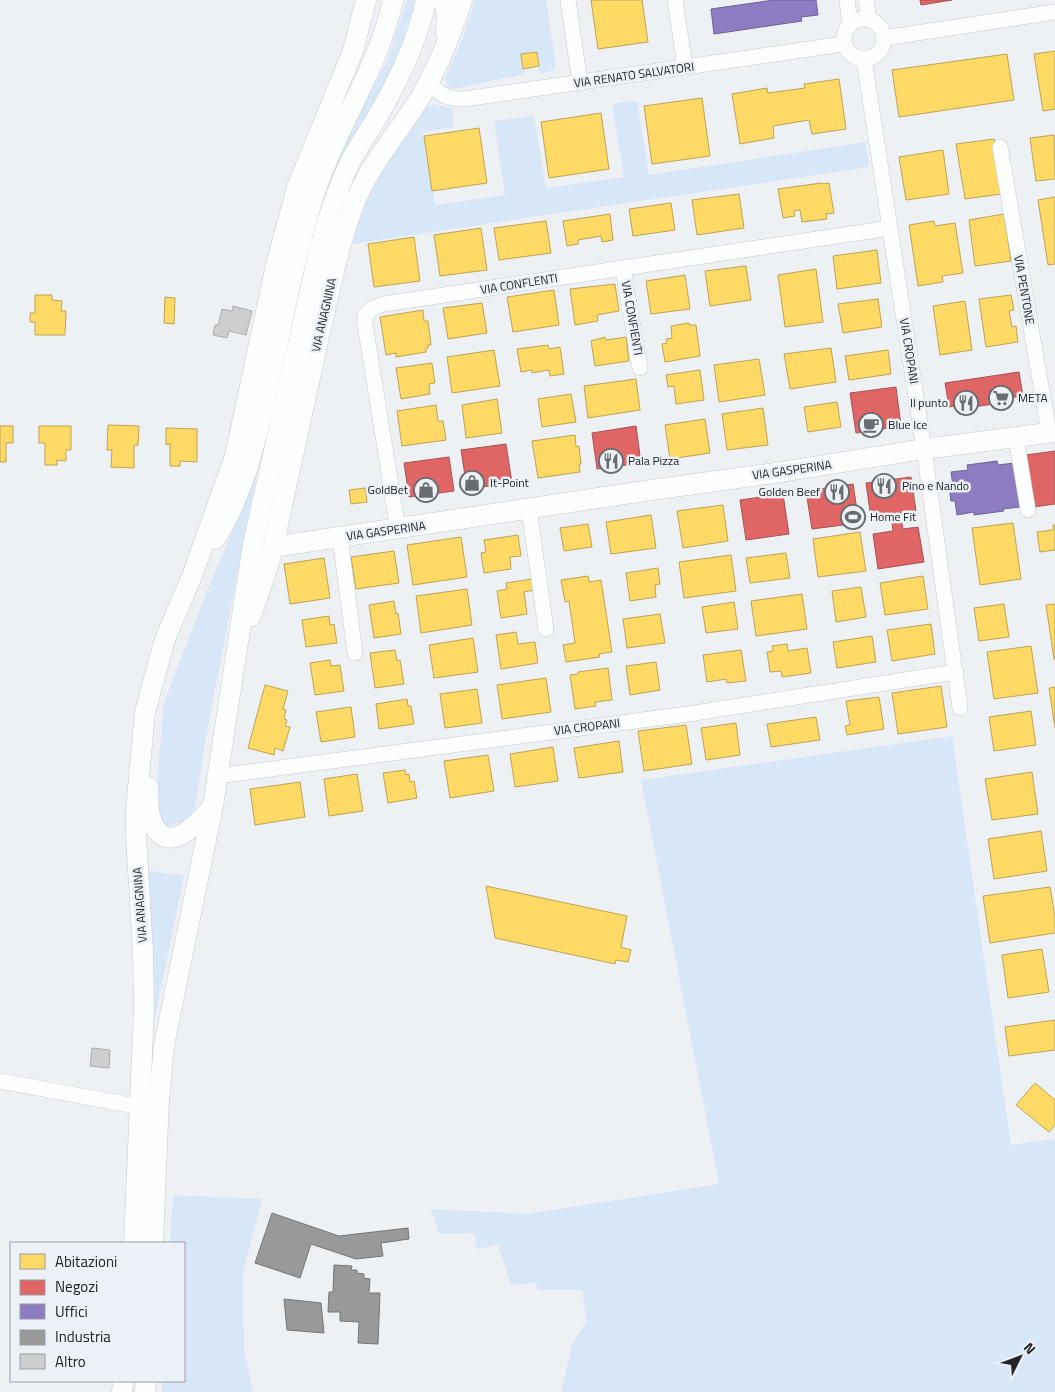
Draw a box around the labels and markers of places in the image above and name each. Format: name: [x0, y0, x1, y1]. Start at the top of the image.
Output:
supermarket icon: META: [988, 385, 1014, 411]
place label: META: [1018, 388, 1048, 407]
restaurant icon: Il punto: [953, 390, 979, 416]
place label: Il punto: [910, 393, 948, 412]
cafe icon: Blue Ice: [858, 412, 884, 438]
place label: Blue Ice: [888, 415, 927, 434]
restaurant icon: Pala Pizza: [598, 448, 624, 474]
place label: Pala Pizza: [628, 451, 679, 470]
shop icon: It-Point: [459, 470, 485, 496]
place label: It-Point: [490, 473, 530, 492]
restaurant icon: Pino e Nando: [871, 473, 897, 499]
place label: Pino e Nando: [902, 476, 969, 495]
shop icon: GoldBet: [413, 477, 439, 503]
restaurant icon: Golden Beef: [824, 479, 850, 505]
place label: GoldBet: [368, 480, 409, 499]
place label: Golden Beef: [759, 482, 820, 501]
sports icon: Home Fit: [840, 504, 866, 530]
place label: Home Fit: [870, 507, 917, 526]

